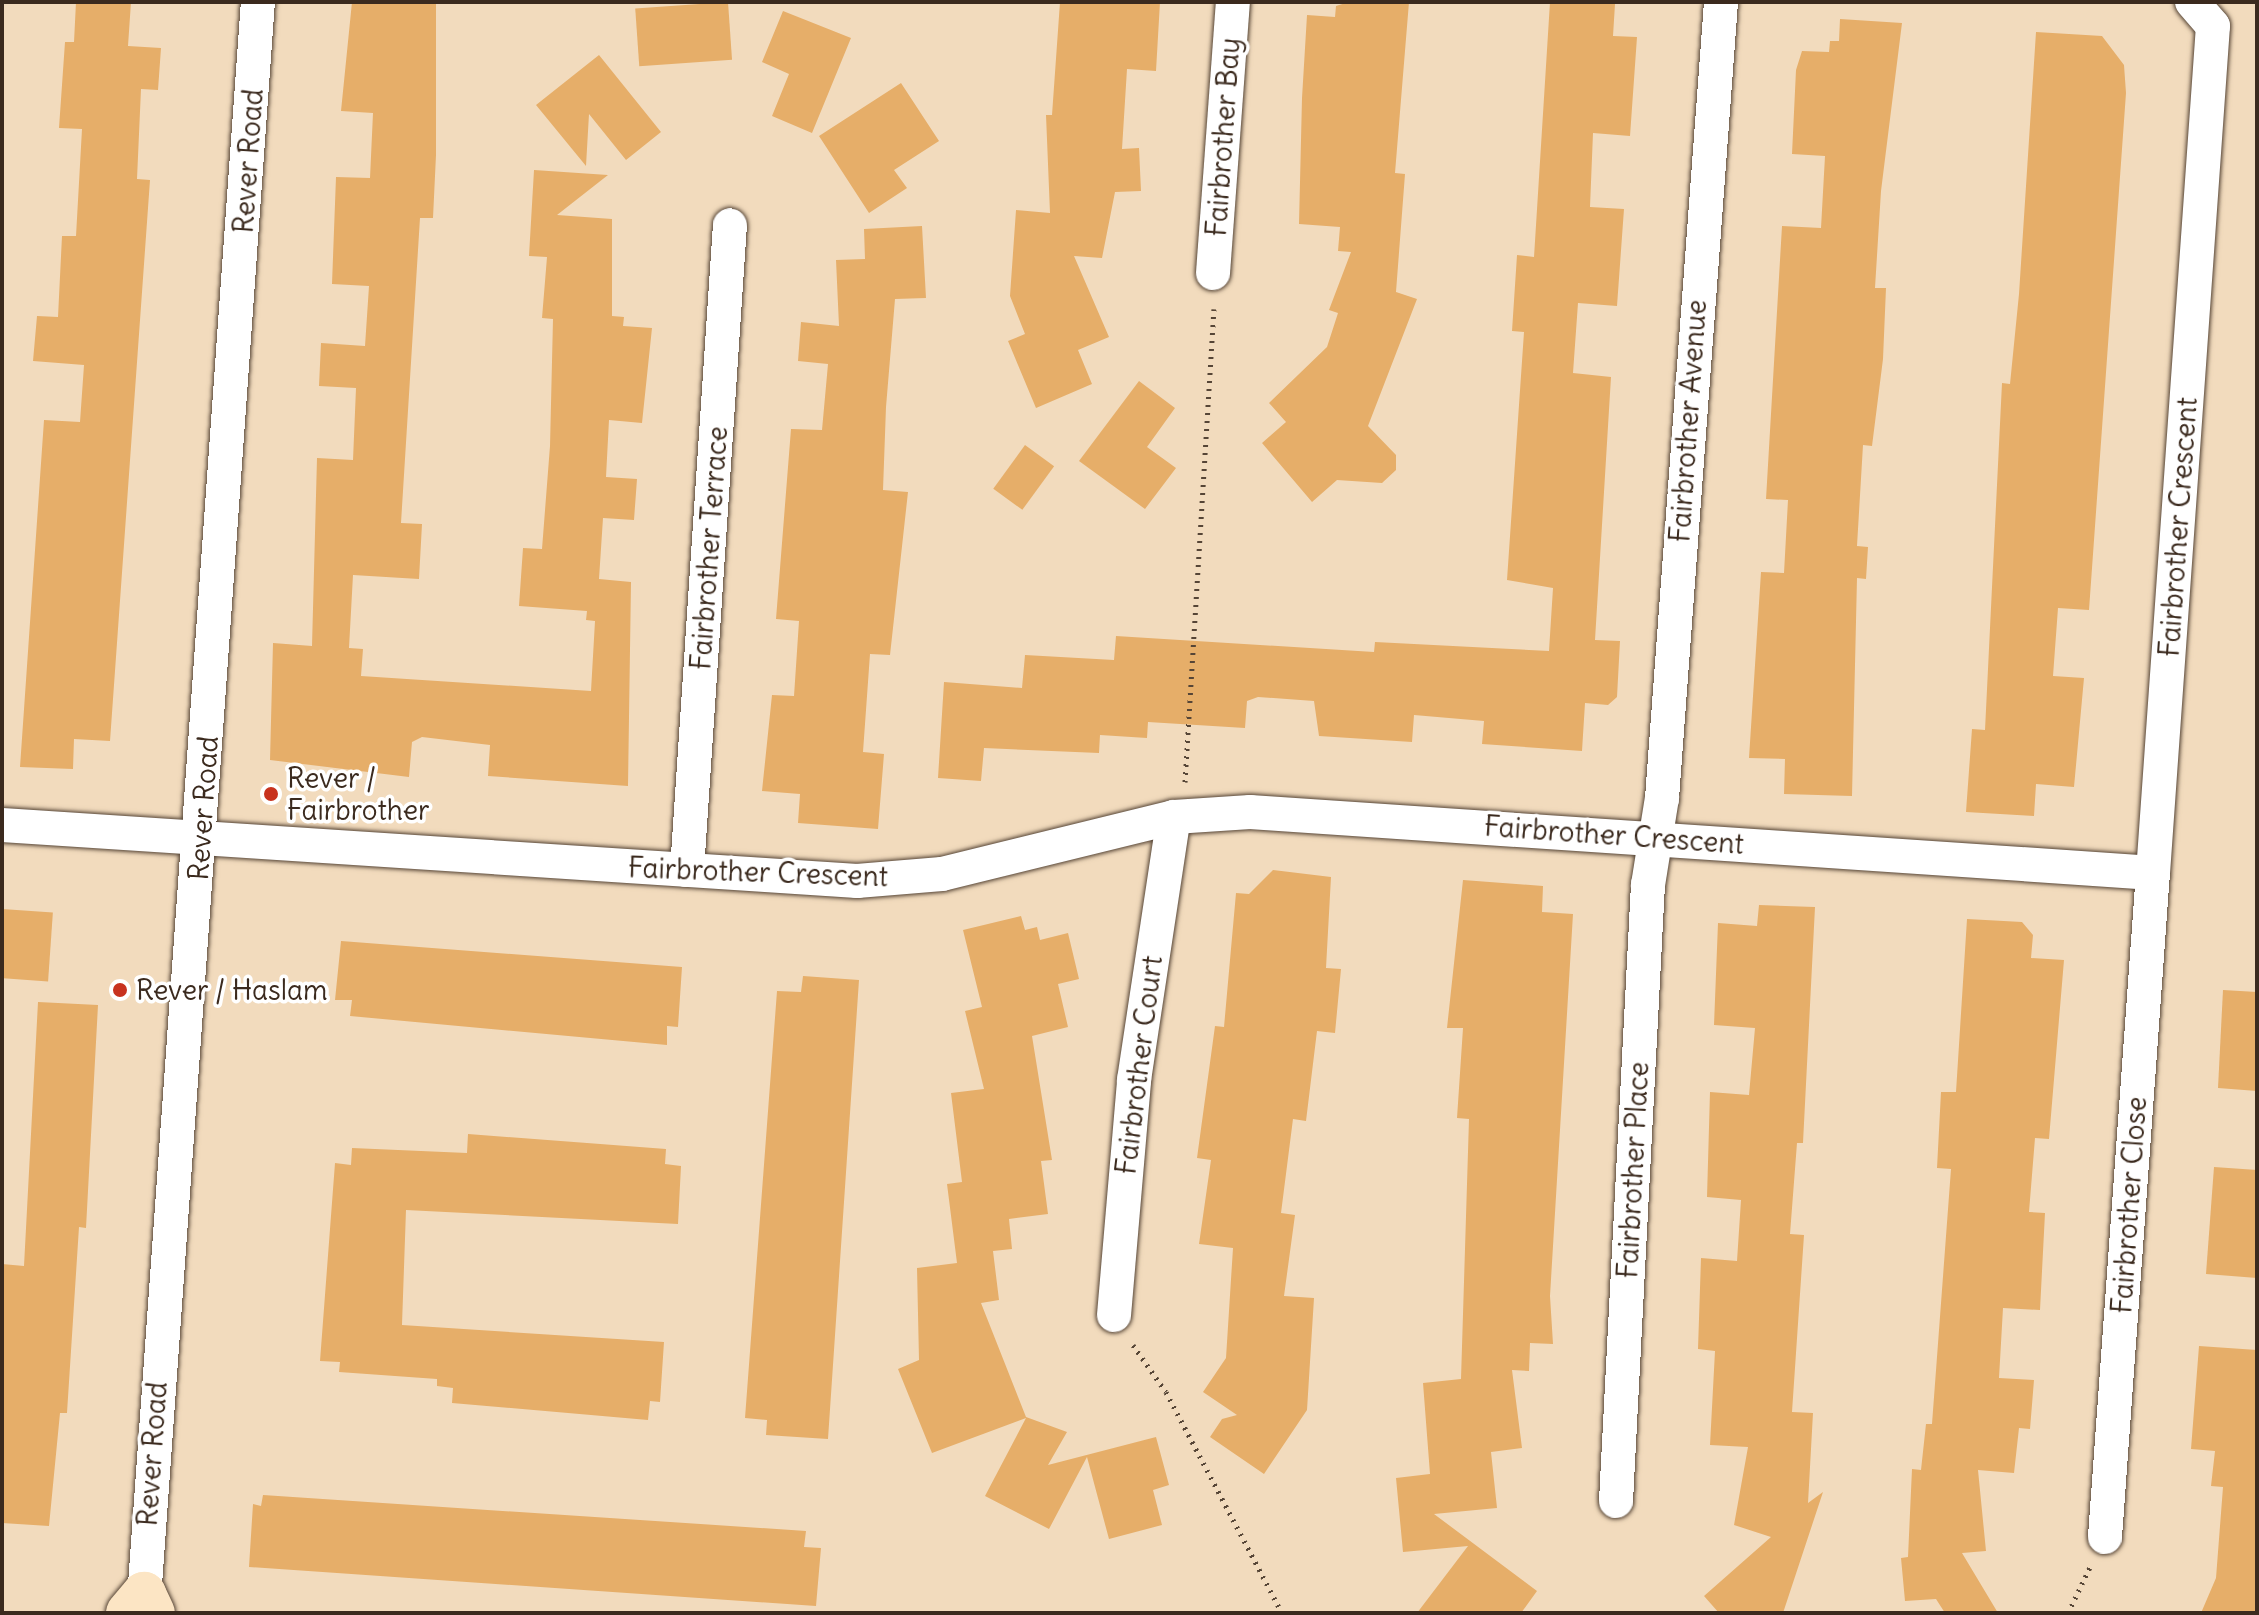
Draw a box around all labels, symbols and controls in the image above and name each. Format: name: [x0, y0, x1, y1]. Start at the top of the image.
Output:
street label: Fairbrother Bay: [1199, 36, 1247, 238]
street label: Rever Road: [226, 88, 270, 234]
street label: Fairbrother Avenue: [1663, 299, 1713, 543]
street label: Fairbrother Crescent: [2152, 396, 2204, 658]
street label: Fairbrother Terrace: [684, 425, 734, 671]
street label: Rever Road: [181, 735, 225, 881]
place label: Rever / Fairbrother: [287, 761, 429, 827]
marker: Rever / Fairbrother: [262, 785, 280, 803]
street label: Fairbrother Crescent: [1483, 809, 1745, 861]
street label: Fairbrother Crescent: [627, 851, 889, 893]
street label: Fairbrother Court: [1109, 954, 1169, 1176]
place label: Rever / Haslam: [136, 973, 328, 1007]
marker: Rever / Haslam: [111, 981, 129, 999]
street label: Fairbrother Place: [1611, 1061, 1655, 1279]
street label: Fairbrother Close: [2105, 1095, 2153, 1315]
street label: Rever Road: [130, 1381, 174, 1527]

